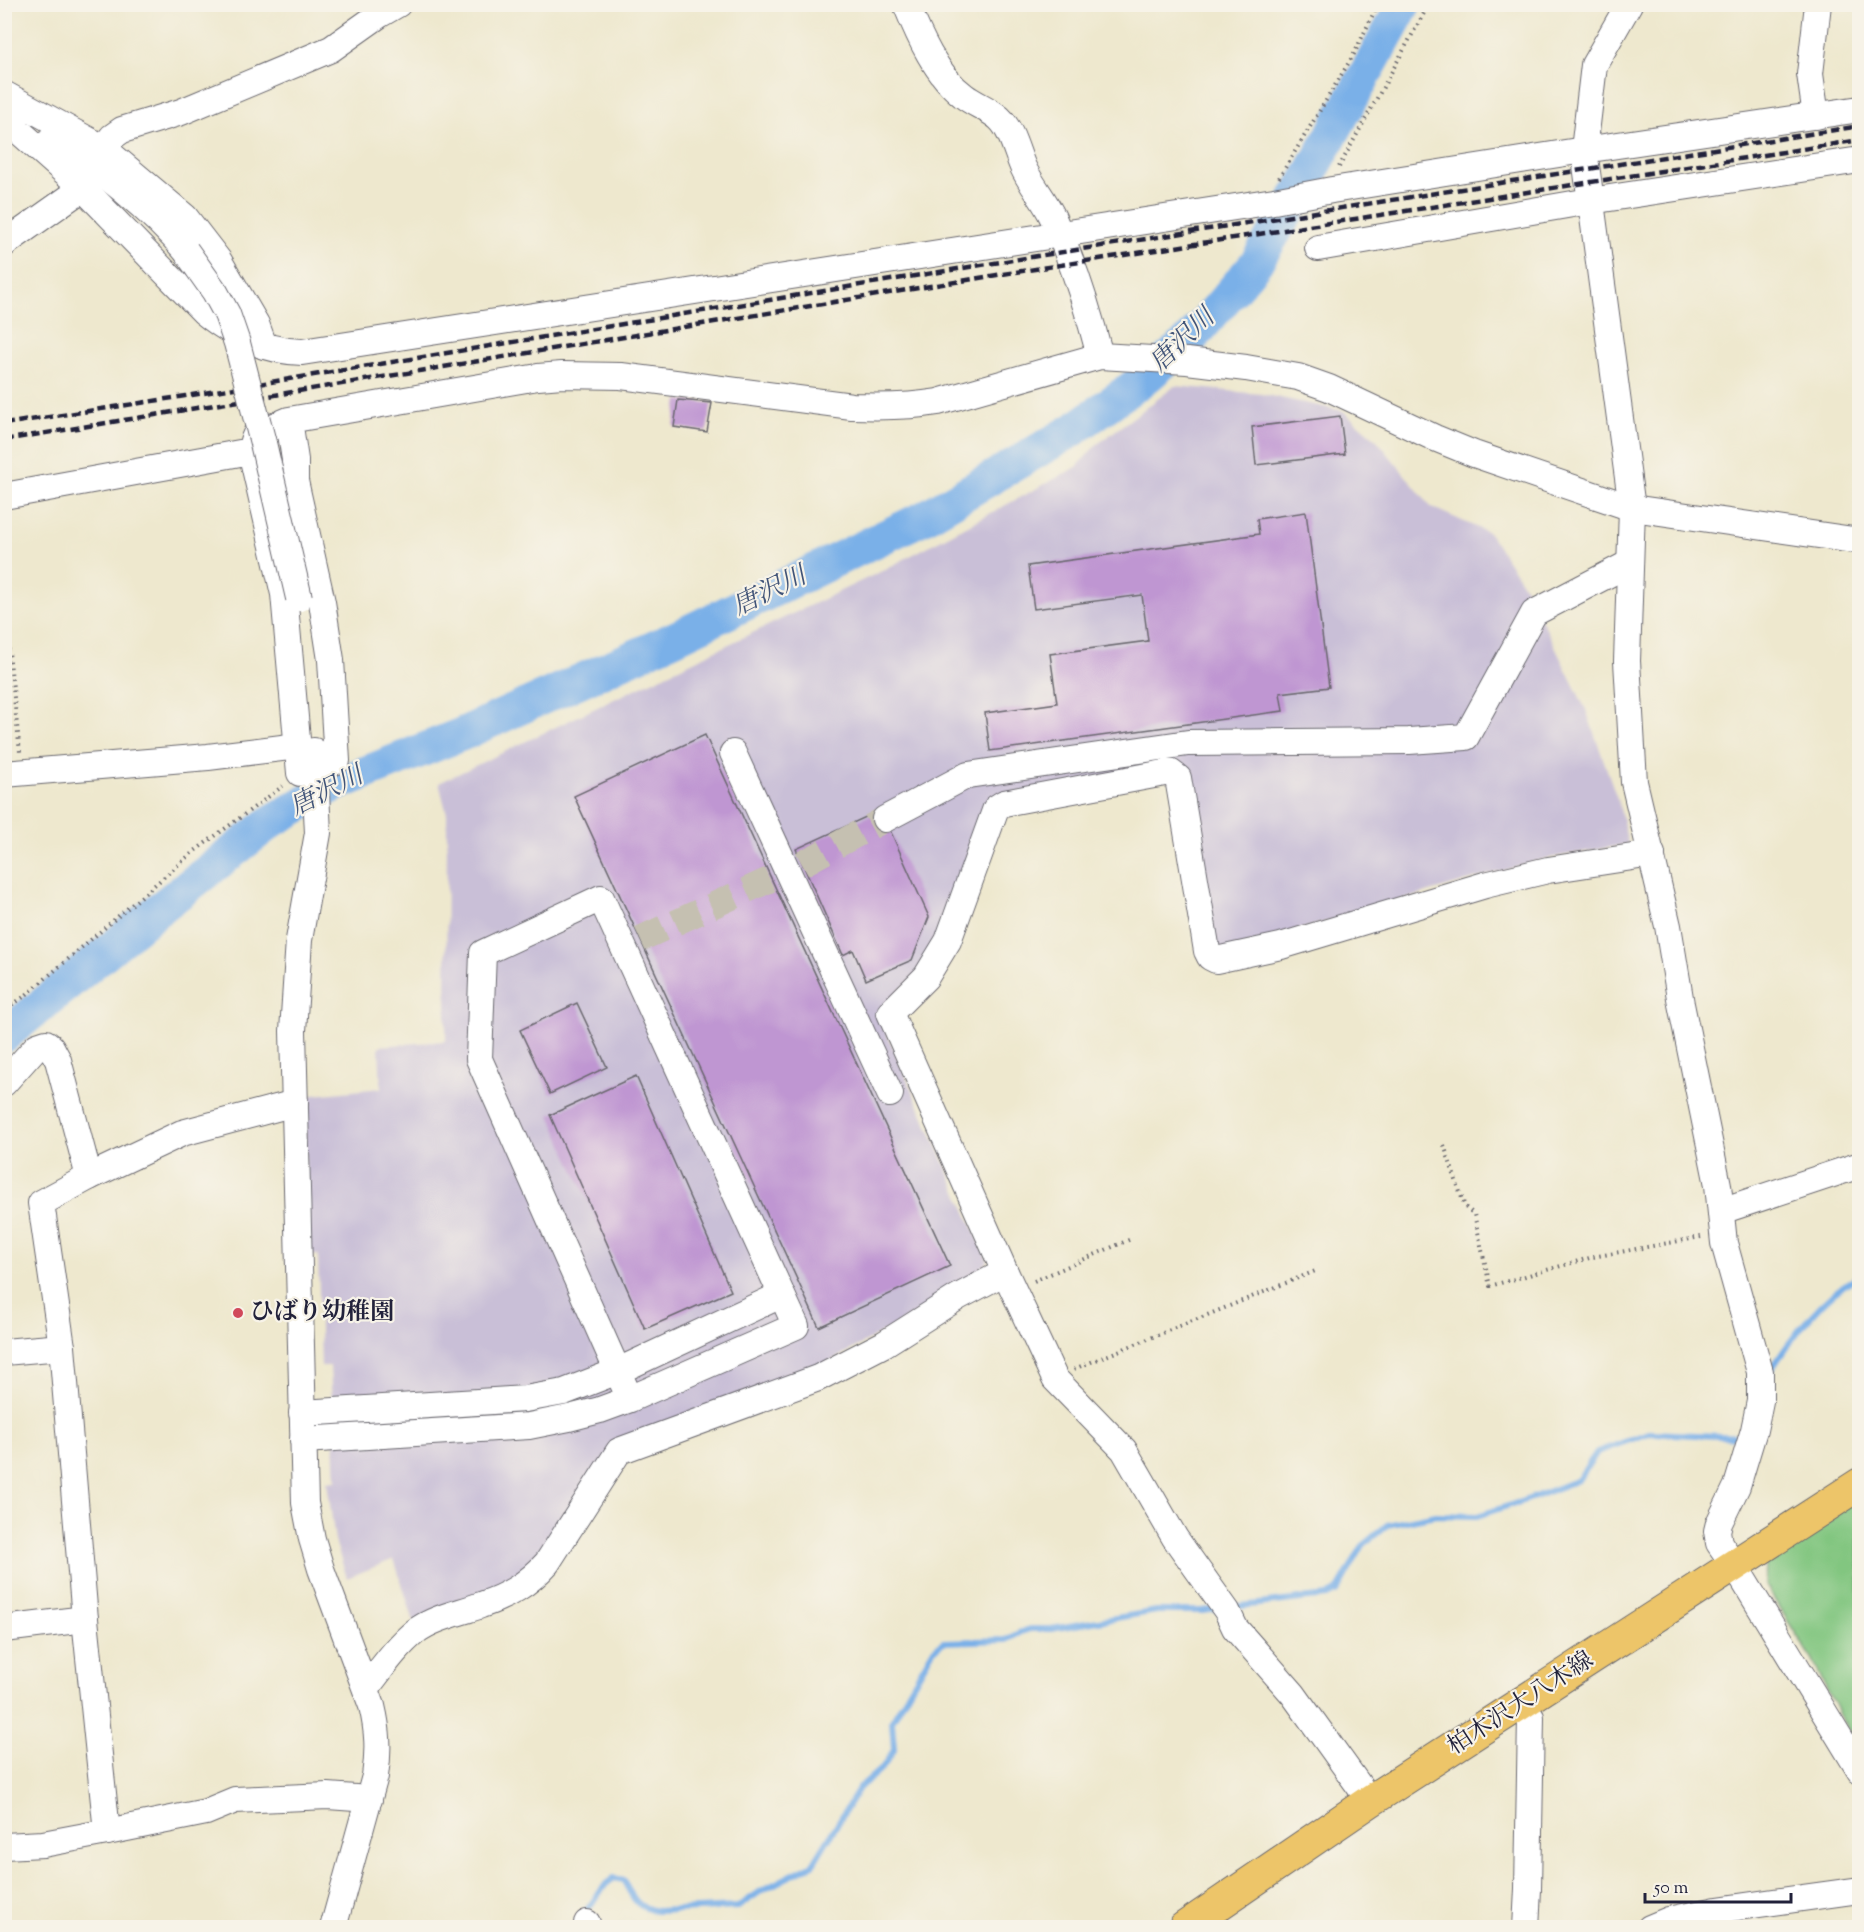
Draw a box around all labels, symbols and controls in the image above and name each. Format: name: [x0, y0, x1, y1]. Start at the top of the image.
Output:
water label: 唐沢川: [1142, 299, 1226, 381]
water label: 唐沢川: [727, 557, 816, 626]
water label: 唐沢川: [284, 756, 373, 826]
place label: ひばり幼稚園: [250, 1296, 394, 1330]
marker: ひばり幼稚園: [231, 1306, 245, 1320]
street label: 柏木沢大八木線: [1441, 1644, 1601, 1764]
scale bar: [1645, 1866, 1790, 1904]
text: 50 m: [1653, 1876, 1689, 1902]

